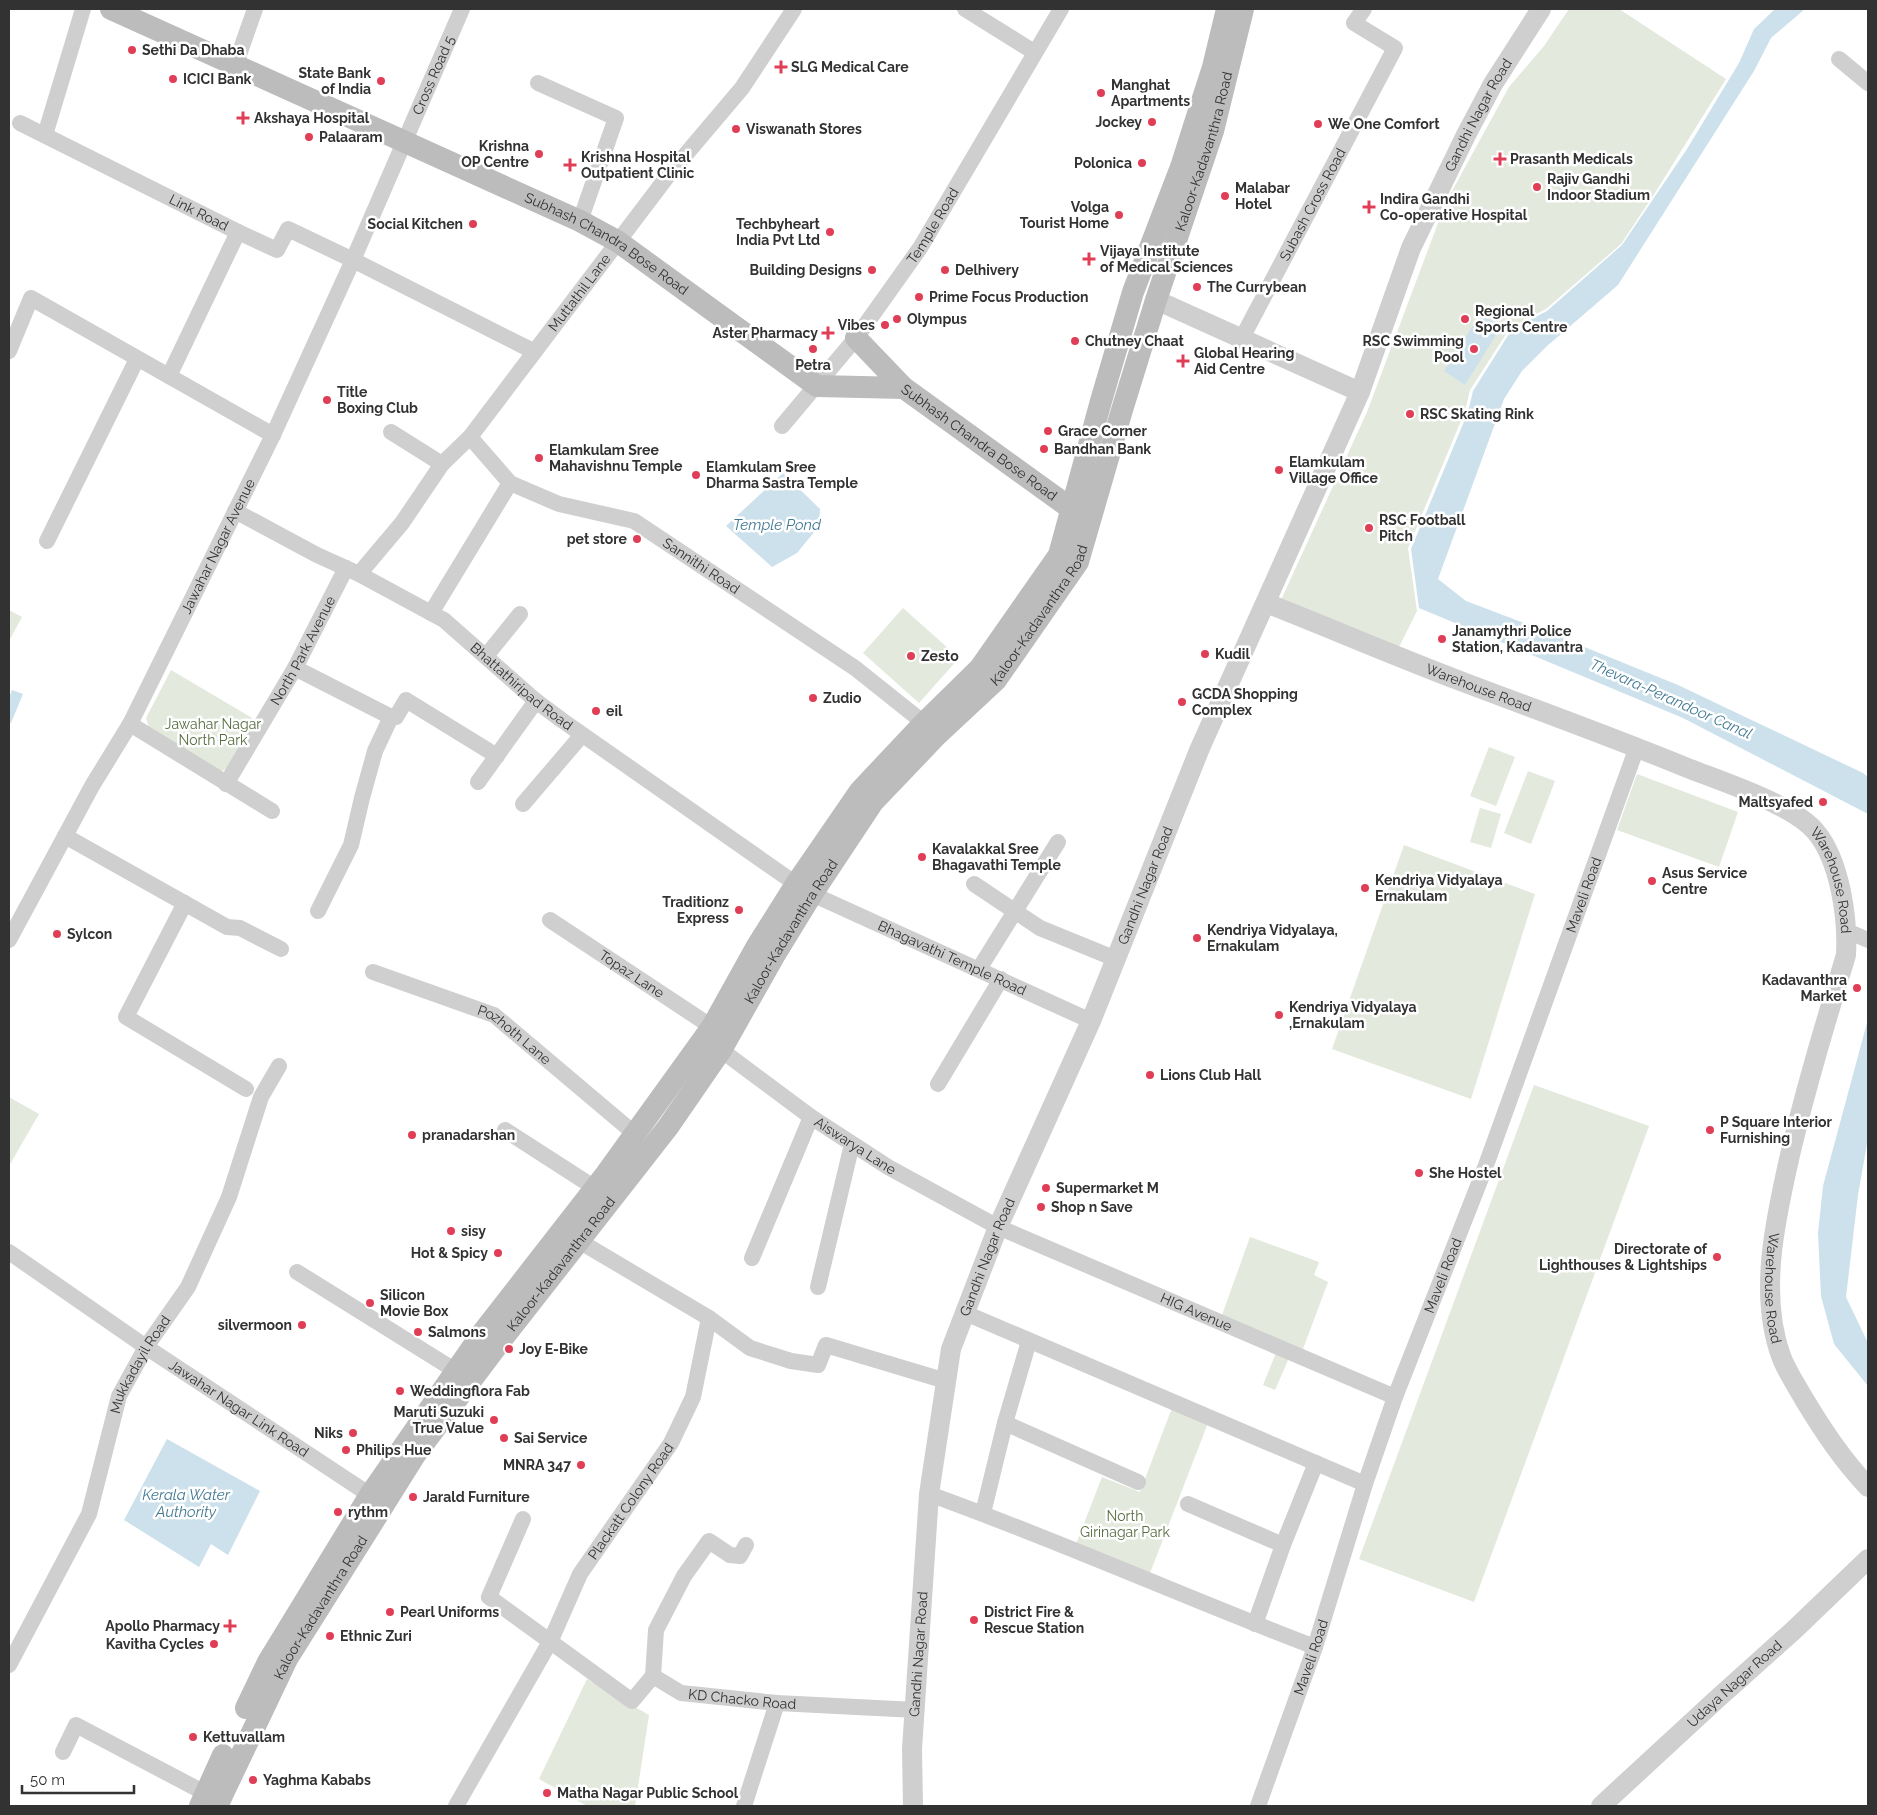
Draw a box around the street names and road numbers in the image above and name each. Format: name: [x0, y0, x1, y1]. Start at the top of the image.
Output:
street label: Cross Road 5: [409, 33, 458, 117]
street label: Gandhi Nagar Road: [1441, 56, 1515, 174]
street label: Kaloor-Kadavanthra Road: [1172, 70, 1235, 233]
street label: Subash Cross Road: [1276, 145, 1349, 263]
street label: Temple Road: [903, 185, 962, 267]
street label: Subhash Chandra Bose Road: [522, 189, 692, 298]
street label: Link Road: [167, 191, 231, 234]
street label: Muttathil Lane: [545, 251, 614, 334]
street label: Subhash Chandra Bose Road: [898, 381, 1060, 504]
street label: Jawahar Nagar Avenue: [178, 476, 258, 616]
street label: Sannithi Road: [660, 535, 743, 597]
street label: Kaloor-Kadavanthra Road: [987, 543, 1091, 689]
street label: North Park Avenue: [267, 593, 338, 708]
street label: Bhattathiripad Road: [467, 639, 576, 733]
street label: Warehouse Road: [1424, 660, 1534, 715]
street label: Gandhi Nagar Road: [1114, 824, 1176, 947]
street label: Warehouse Road: [1807, 824, 1854, 934]
street label: Maveli Road: [1563, 855, 1605, 935]
street label: Kaloor-Kadavanthra Road: [741, 856, 841, 1006]
street label: Bhagavathi Temple Road: [876, 917, 1029, 998]
street label: Topaz Lane: [596, 947, 667, 1001]
street label: Pozhoth Lane: [476, 1002, 554, 1068]
street label: Aiswarya Lane: [812, 1114, 899, 1178]
street label: Kaloor-Kadavanthra Road: [503, 1194, 618, 1334]
street label: Gandhi Nagar Road: [956, 1195, 1018, 1318]
street label: Warehouse Road: [1762, 1232, 1785, 1345]
street label: Maveli Road: [1421, 1236, 1465, 1315]
street label: HIG Avenue: [1158, 1290, 1234, 1334]
street label: Mukkadayil Road: [107, 1312, 174, 1415]
street label: Jawahar Nagar Link Road: [166, 1357, 312, 1460]
street label: Plackatt Colony Road: [585, 1440, 677, 1563]
street label: Kaloor-Kadavanthra Road: [270, 1533, 370, 1682]
street label: Gandhi Nagar Road: [906, 1591, 930, 1718]
street label: Maveli Road: [1290, 1617, 1331, 1697]
street label: Udaya Nagar Road: [1684, 1637, 1785, 1730]
street label: KD Chacko Road: [687, 1686, 797, 1712]

